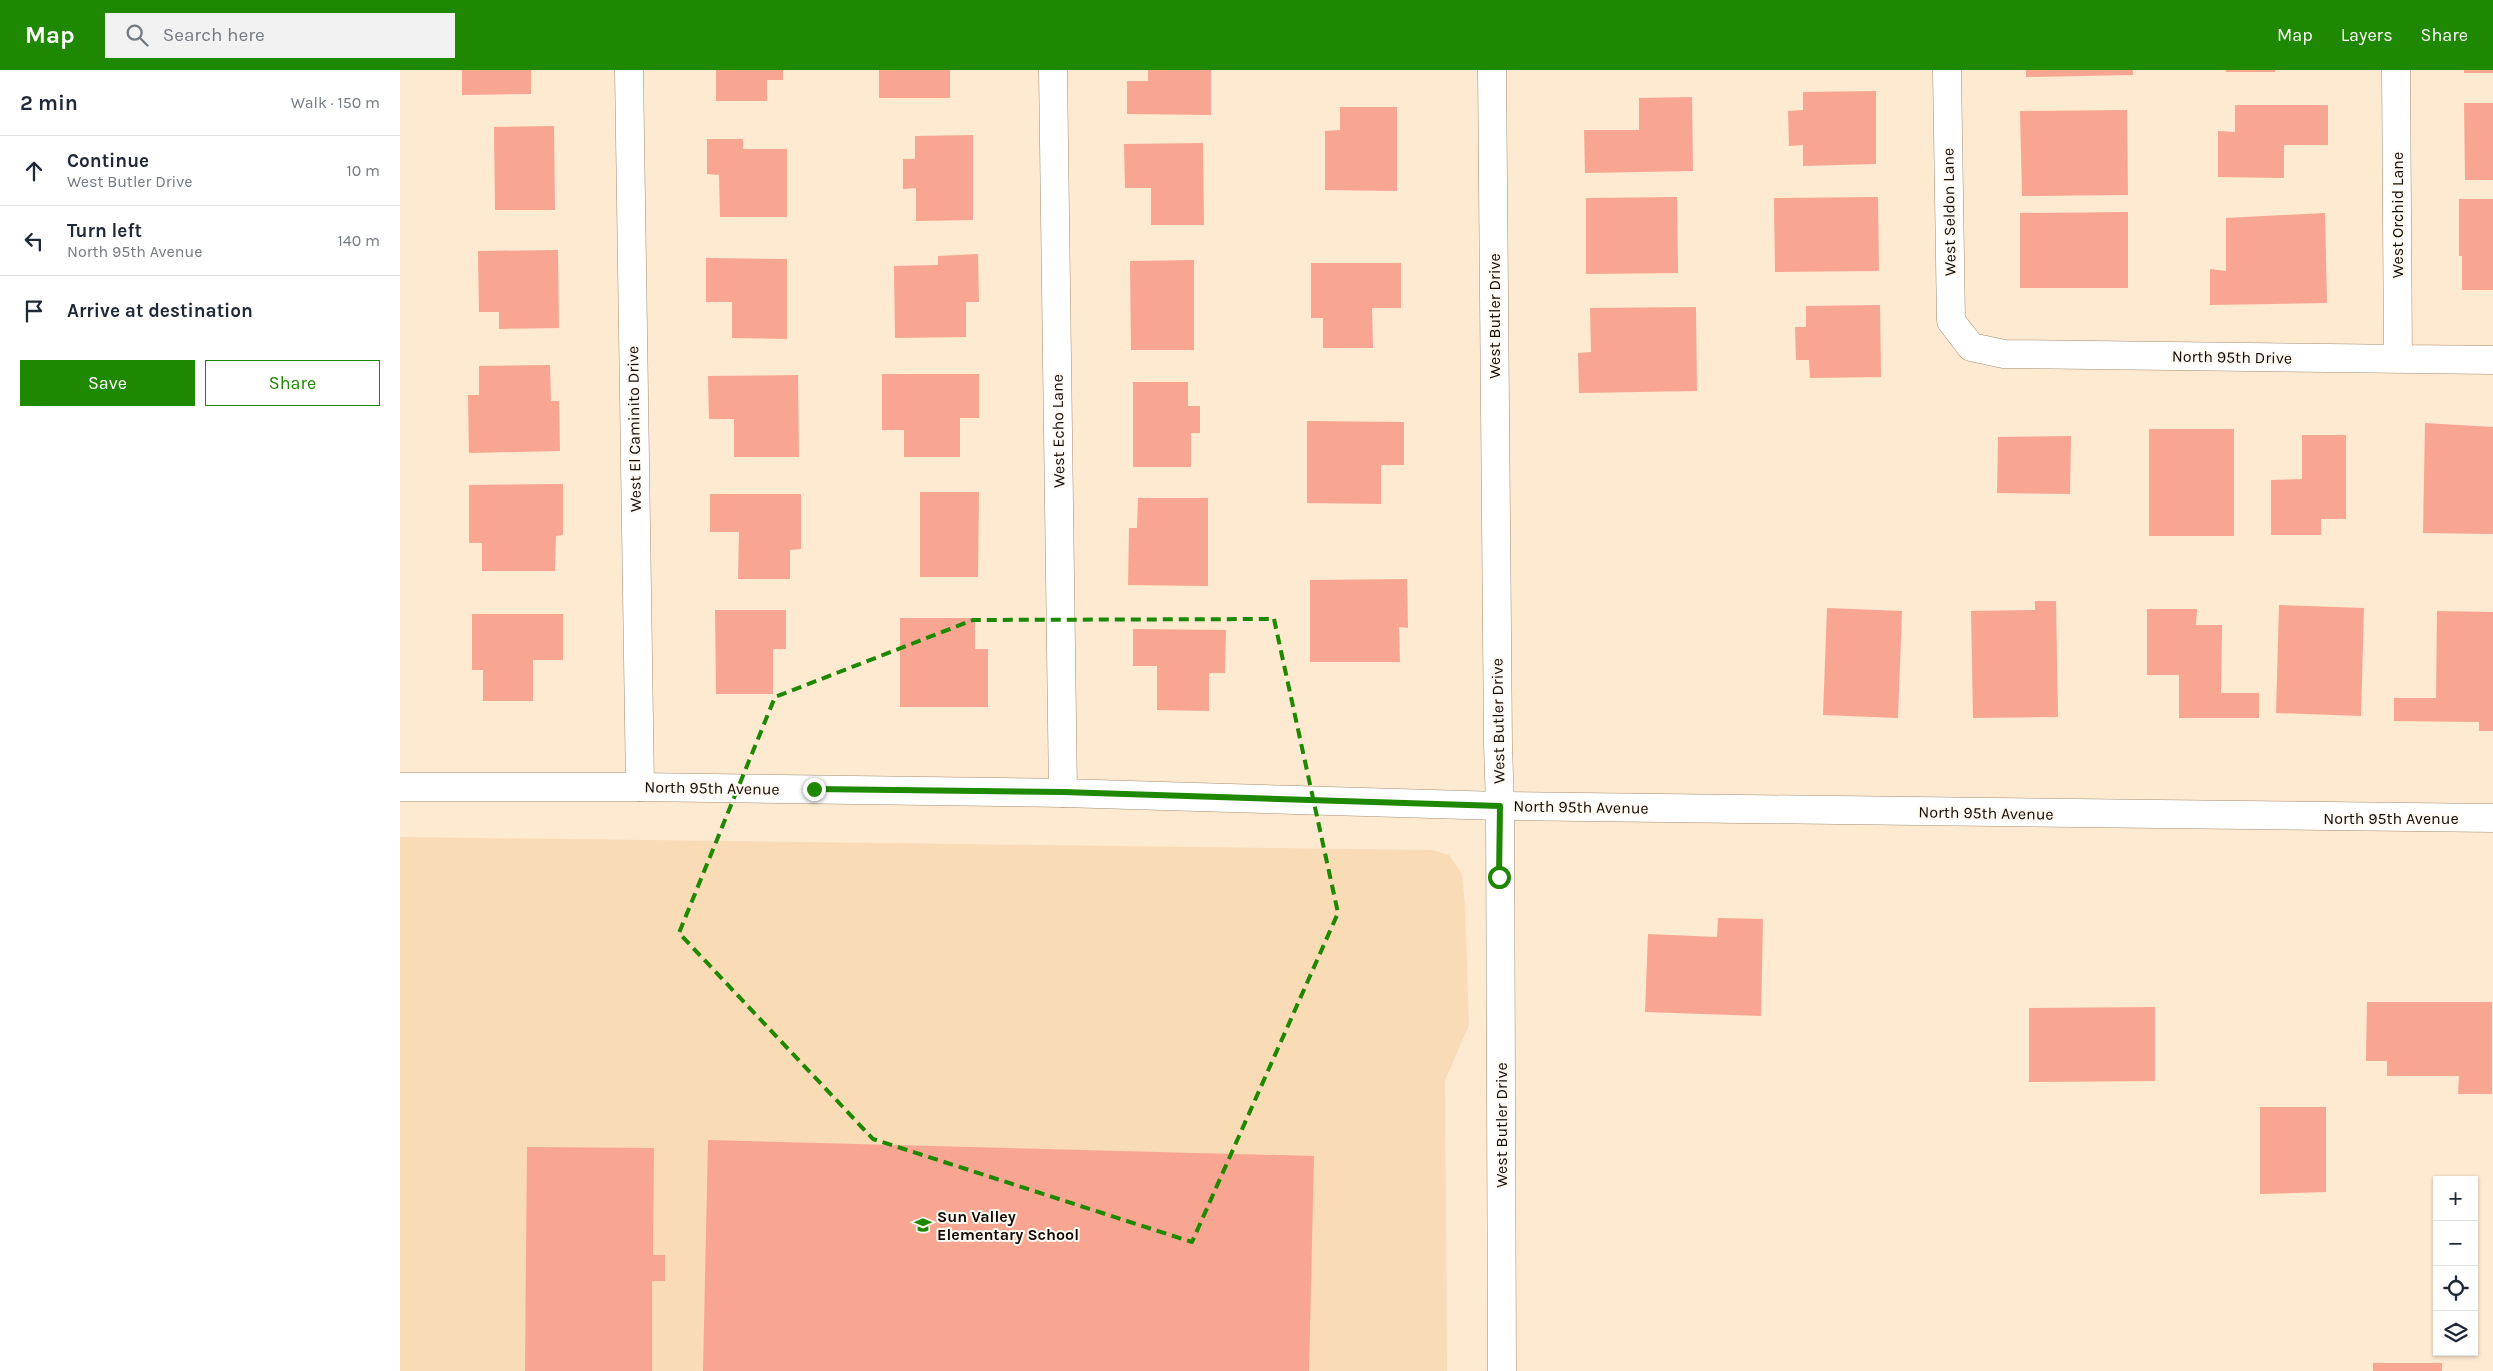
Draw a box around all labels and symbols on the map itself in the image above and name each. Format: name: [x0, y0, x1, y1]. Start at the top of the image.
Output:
street label: West Seldon Lane: [1938, 148, 1960, 276]
street label: West Orchid Lane: [2388, 152, 2407, 278]
street label: West Butler Drive: [1485, 253, 1504, 379]
street label: West El Caminito Drive: [623, 346, 645, 512]
street label: North 95th Drive: [2172, 346, 2292, 368]
street label: West Echo Lane: [1048, 374, 1068, 488]
street label: West Butler Drive: [1487, 658, 1509, 784]
street label: North 95th Avenue: [644, 777, 780, 799]
route end: [803, 778, 826, 801]
street label: North 95th Avenue: [1513, 796, 1649, 818]
street label: North 95th Avenue: [1918, 802, 2054, 824]
street label: North 95th Avenue: [2323, 809, 2459, 828]
route start: [1488, 866, 1511, 889]
street label: West Butler Drive: [1492, 1062, 1511, 1188]
place label: Sun Valley Elementary School: [937, 1207, 1079, 1244]
school or university icon: Sun Valley Elementary School: [913, 1215, 933, 1235]

